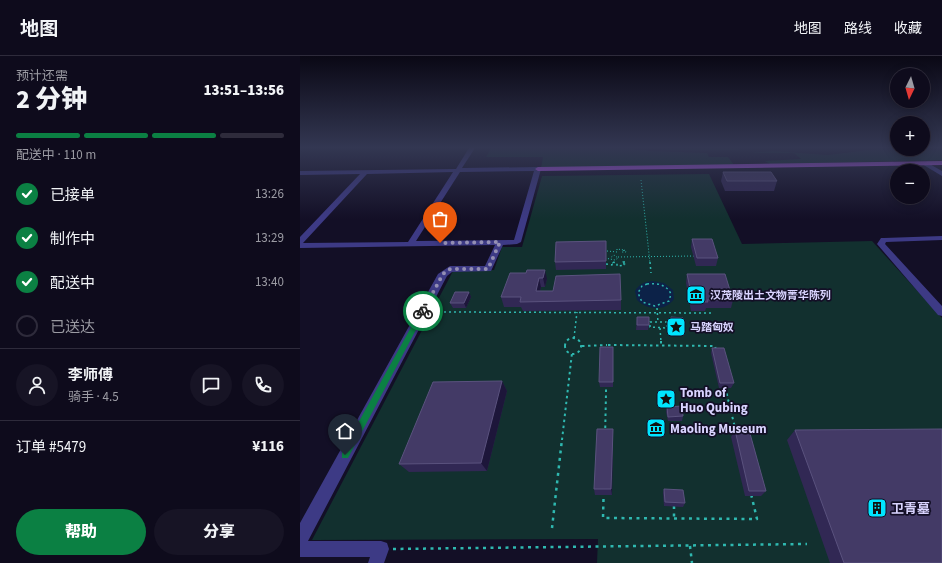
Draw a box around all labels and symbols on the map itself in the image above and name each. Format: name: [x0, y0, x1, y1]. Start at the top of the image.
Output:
north arrow: [890, 68, 930, 108]
pin: [423, 202, 457, 243]
museum icon: 汉茂陵出土文物菁华陈列: [685, 284, 707, 306]
place label: 汉茂陵出土文物菁华陈列: [710, 288, 831, 303]
courier: [403, 291, 443, 331]
place icon: 马踏匈奴: [665, 316, 687, 338]
place label: 马踏匈奴: [690, 320, 734, 335]
place label: Tomb of Huo Qubing: [680, 384, 748, 417]
place icon: Tomb of Huo Qubing: [655, 388, 677, 410]
pin: [328, 414, 362, 455]
museum icon: Maoling Museum: [645, 417, 667, 439]
place label: Maoling Museum: [670, 420, 767, 438]
building icon: 卫青墓: [866, 497, 888, 519]
place label: 卫青墓: [891, 500, 930, 518]

